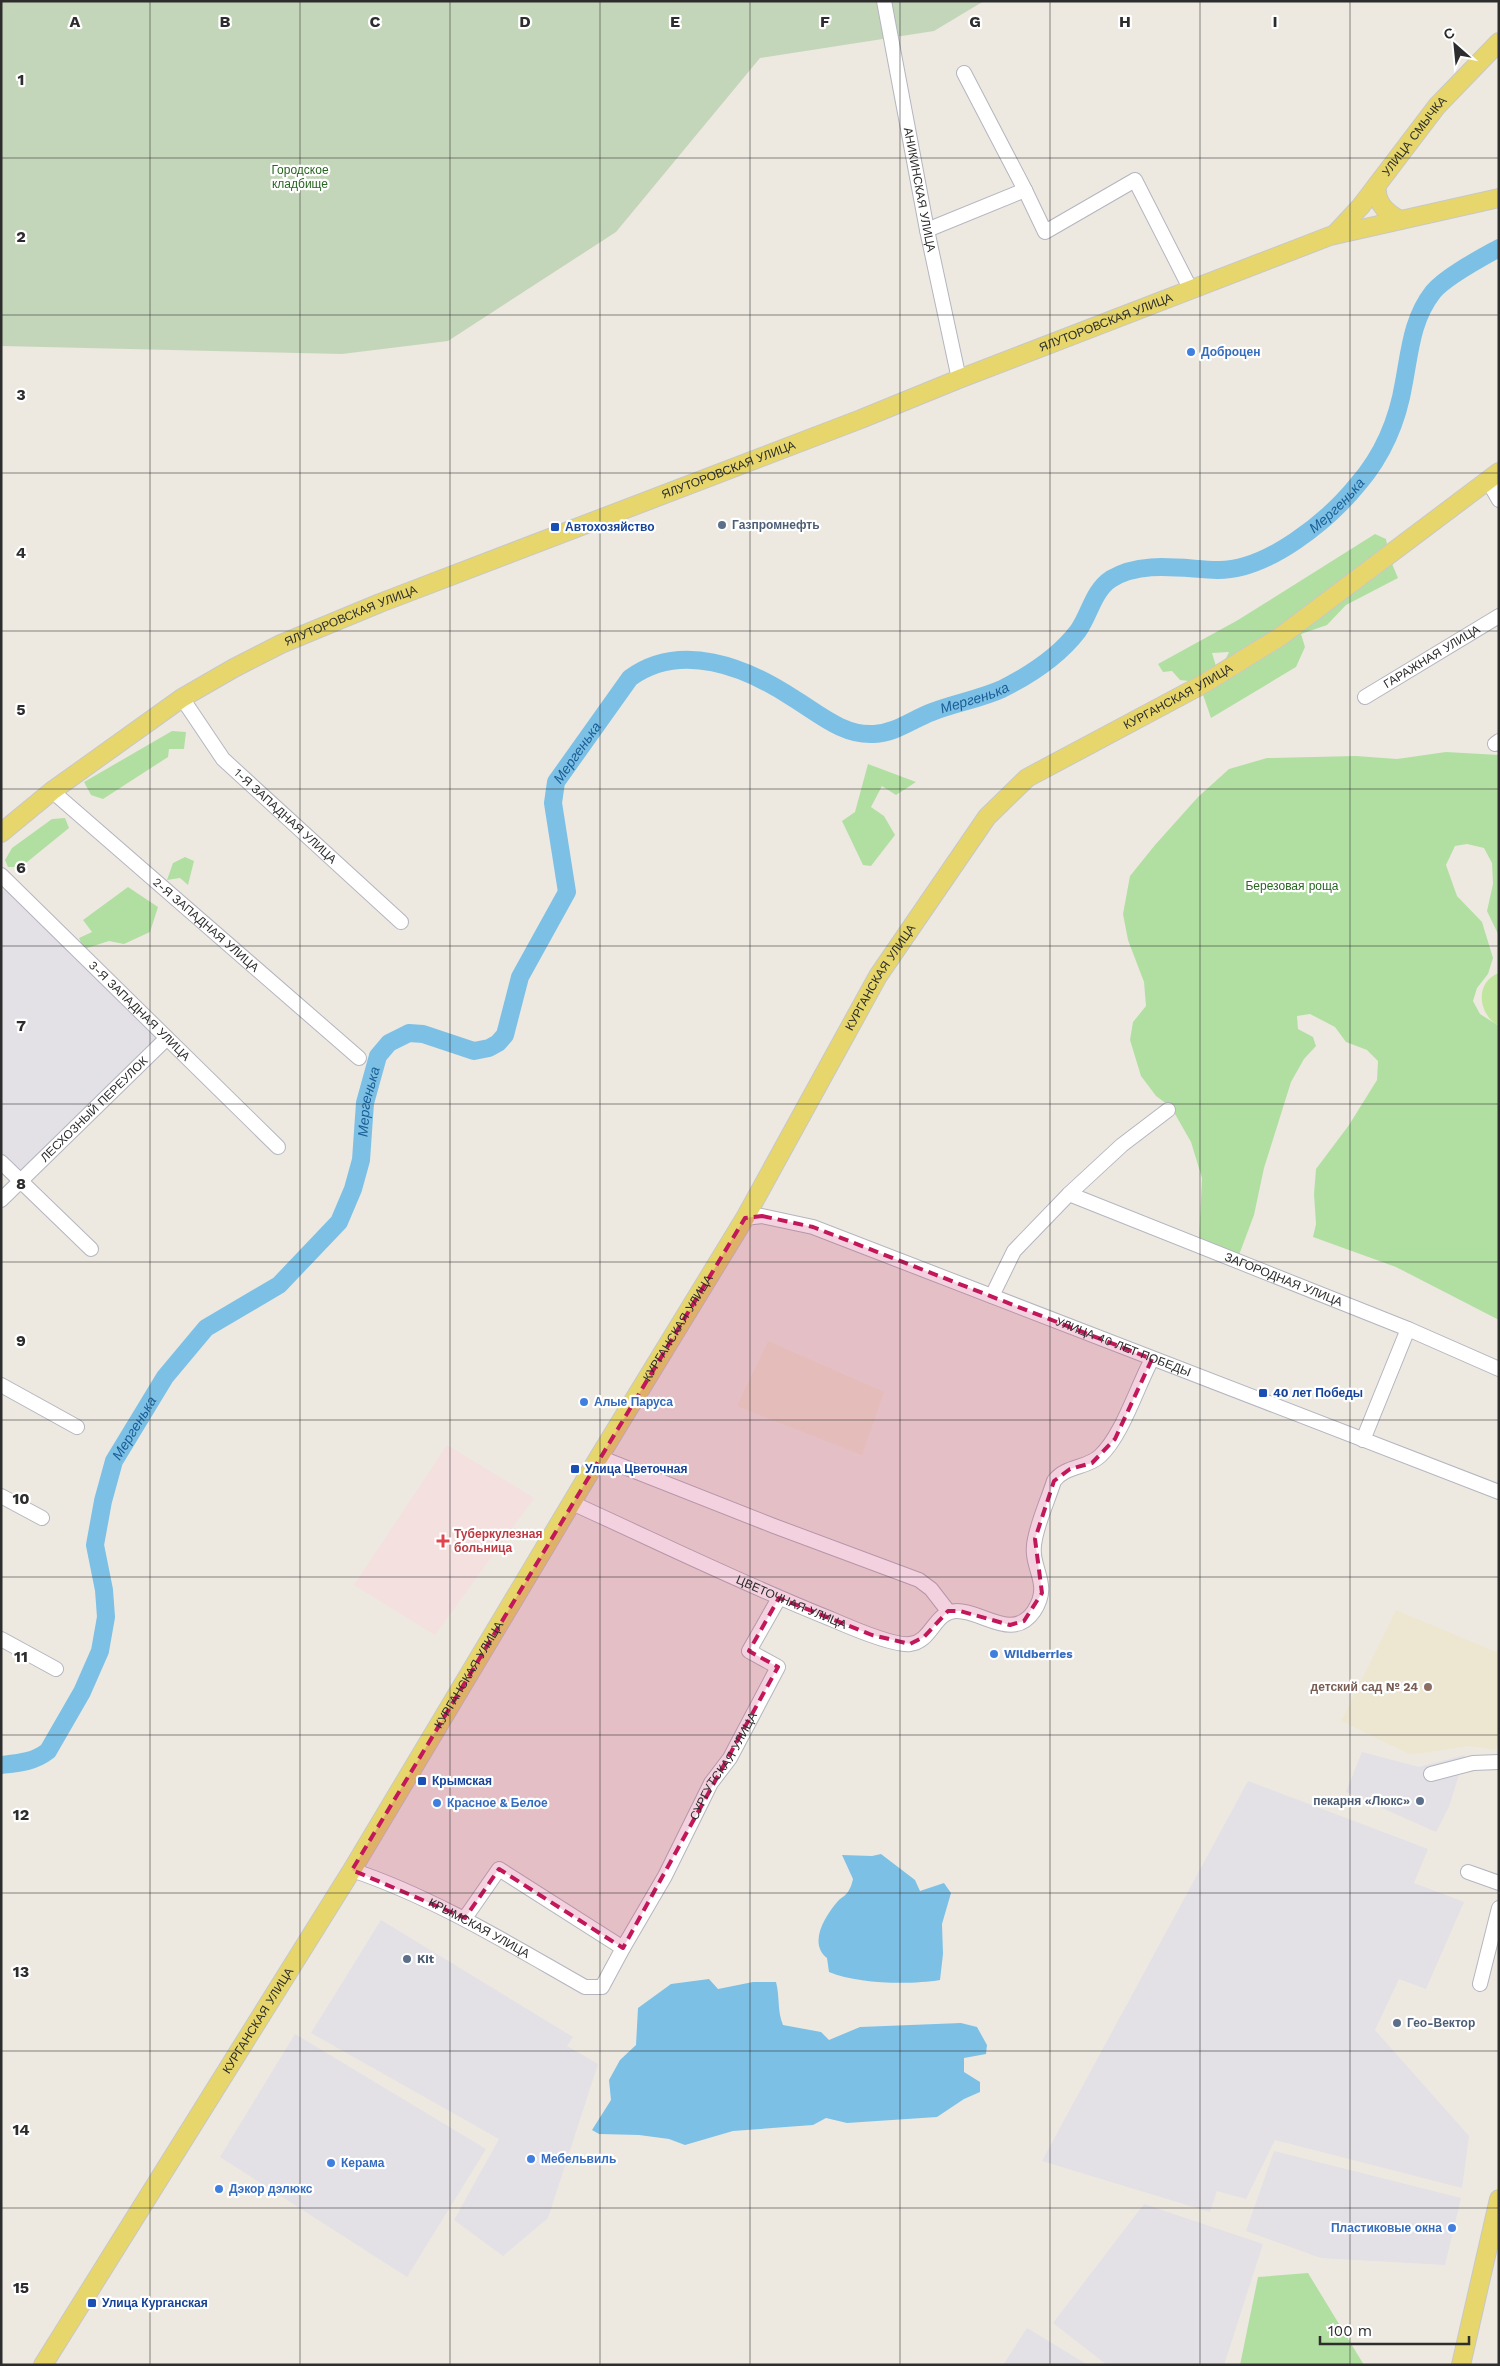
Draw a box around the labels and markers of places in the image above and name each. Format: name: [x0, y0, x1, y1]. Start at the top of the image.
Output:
place label: Доброцен: [1201, 345, 1260, 359]
marker: Доброцен: [1185, 346, 1197, 358]
place label: Газпромнефть: [732, 518, 820, 532]
marker: Газпромнефть: [716, 519, 728, 531]
place label: Автохозяйство: [565, 520, 655, 534]
marker: Автохозяйство: [549, 521, 561, 533]
place label: 40 лет Победы: [1273, 1386, 1363, 1400]
marker: 40 лет Победы: [1257, 1387, 1269, 1399]
place label: Алые Паруса: [594, 1395, 673, 1409]
marker: Алые Паруса: [578, 1396, 590, 1408]
place label: Улица Цветочная: [585, 1462, 687, 1476]
marker: Улица Цветочная: [569, 1463, 581, 1475]
place label: Туберкулезная больница: [454, 1527, 543, 1555]
marker: Туберкулезная больница: [436, 1534, 450, 1548]
place label: Wildberries: [1004, 1647, 1073, 1661]
marker: Wildberries: [988, 1648, 1000, 1660]
place label: детский сад № 24: [1311, 1680, 1418, 1694]
marker: детский сад № 24: [1422, 1681, 1434, 1693]
place label: Крымская: [432, 1774, 492, 1788]
marker: Крымская: [416, 1775, 428, 1787]
place label: пекарня «Люкс»: [1313, 1794, 1410, 1808]
marker: пекарня «Люкс»: [1414, 1795, 1426, 1807]
place label: Красное & Белое: [447, 1796, 548, 1810]
marker: Красное & Белое: [431, 1797, 443, 1809]
place label: Kit: [417, 1952, 435, 1966]
marker: Kit: [401, 1953, 413, 1965]
place label: Гео-Вектор: [1407, 2016, 1475, 2030]
marker: Гео-Вектор: [1391, 2017, 1403, 2029]
place label: Мебельвиль: [541, 2152, 616, 2166]
marker: Мебельвиль: [525, 2153, 537, 2165]
place label: Керама: [341, 2156, 385, 2170]
marker: Керама: [325, 2157, 337, 2169]
place label: Дэкор дэлюкс: [229, 2182, 313, 2196]
marker: Дэкор дэлюкс: [213, 2183, 225, 2195]
place label: Пластиковые окна: [1331, 2221, 1442, 2235]
marker: Пластиковые окна: [1446, 2222, 1458, 2234]
place label: Улица Курганская: [102, 2296, 208, 2310]
marker: Улица Курганская: [86, 2297, 98, 2309]

